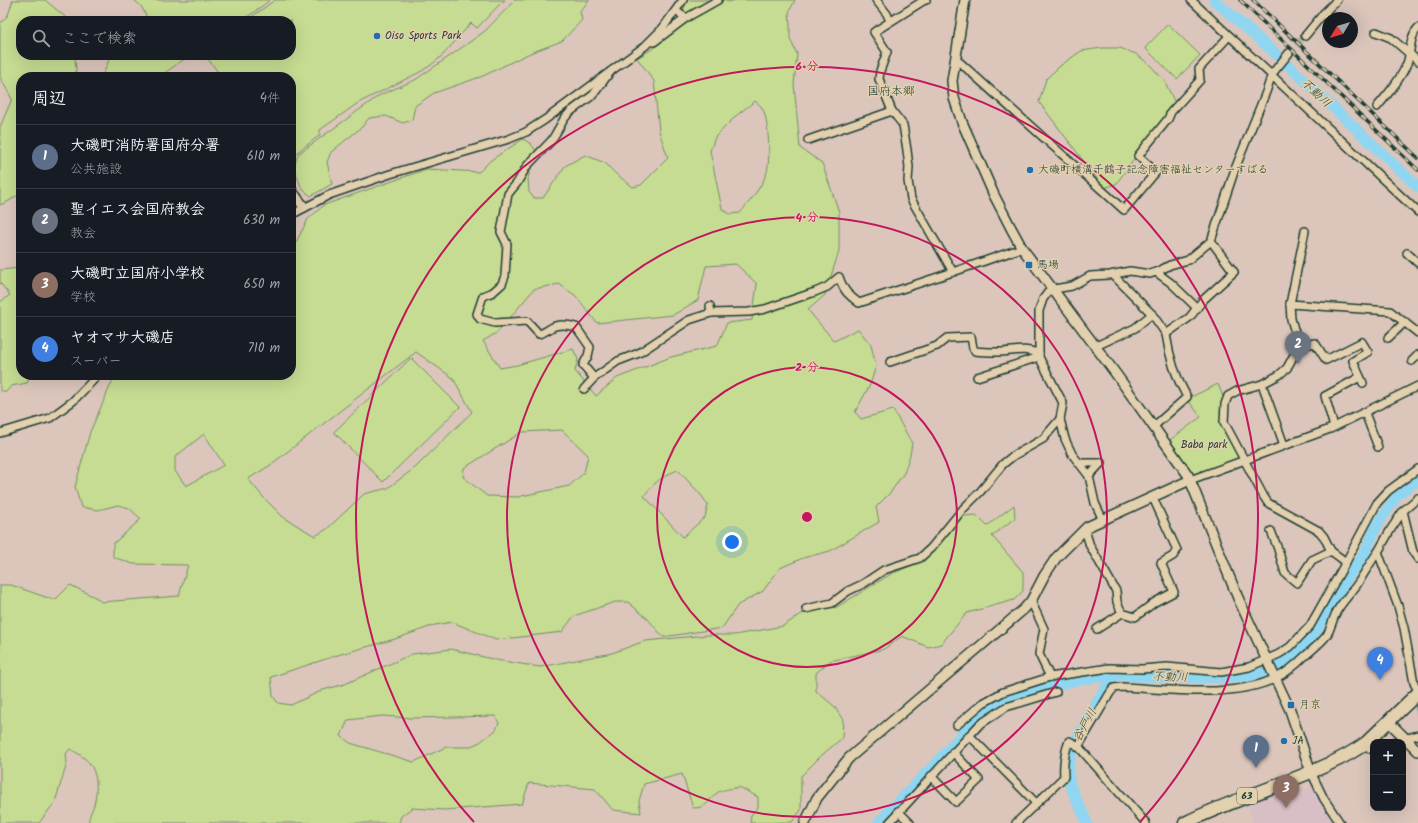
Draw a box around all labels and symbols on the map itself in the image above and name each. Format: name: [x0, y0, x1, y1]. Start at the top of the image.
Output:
north arrow: [1322, 12, 1358, 48]
place label: Oiso Sports Park: [385, 27, 462, 45]
marker: Oiso Sports Park: [372, 31, 382, 41]
text: 6 分: [795, 57, 819, 76]
water label: 不動川: [1296, 74, 1336, 112]
district label: 国府本郷: [867, 82, 915, 101]
place label: 大磯町横溝千鶴子記念障害福祉センターすばる: [1038, 161, 1269, 179]
marker: 大磯町横溝千鶴子記念障害福祉センターすばる: [1025, 165, 1035, 175]
text: 4 分: [795, 208, 819, 227]
place label: 馬場: [1037, 256, 1059, 274]
marker: 馬場: [1024, 260, 1034, 270]
pin: 2: [1285, 331, 1311, 364]
text: 2 分: [795, 358, 819, 377]
park label: Baba park: [1181, 436, 1228, 454]
centre of rings: [800, 510, 814, 524]
your location: [722, 532, 742, 552]
pin: 4: [1367, 647, 1393, 680]
water label: 不動川: [1152, 667, 1188, 687]
place label: 月京: [1299, 696, 1321, 714]
marker: 月京: [1286, 700, 1296, 710]
water label: 谷戸川: [1068, 705, 1102, 745]
place label: JA: [1292, 732, 1304, 750]
pin: 1: [1243, 735, 1269, 768]
marker: JA: [1279, 736, 1289, 746]
pin: 3: [1273, 775, 1299, 808]
road number: 63: [1237, 788, 1257, 804]

